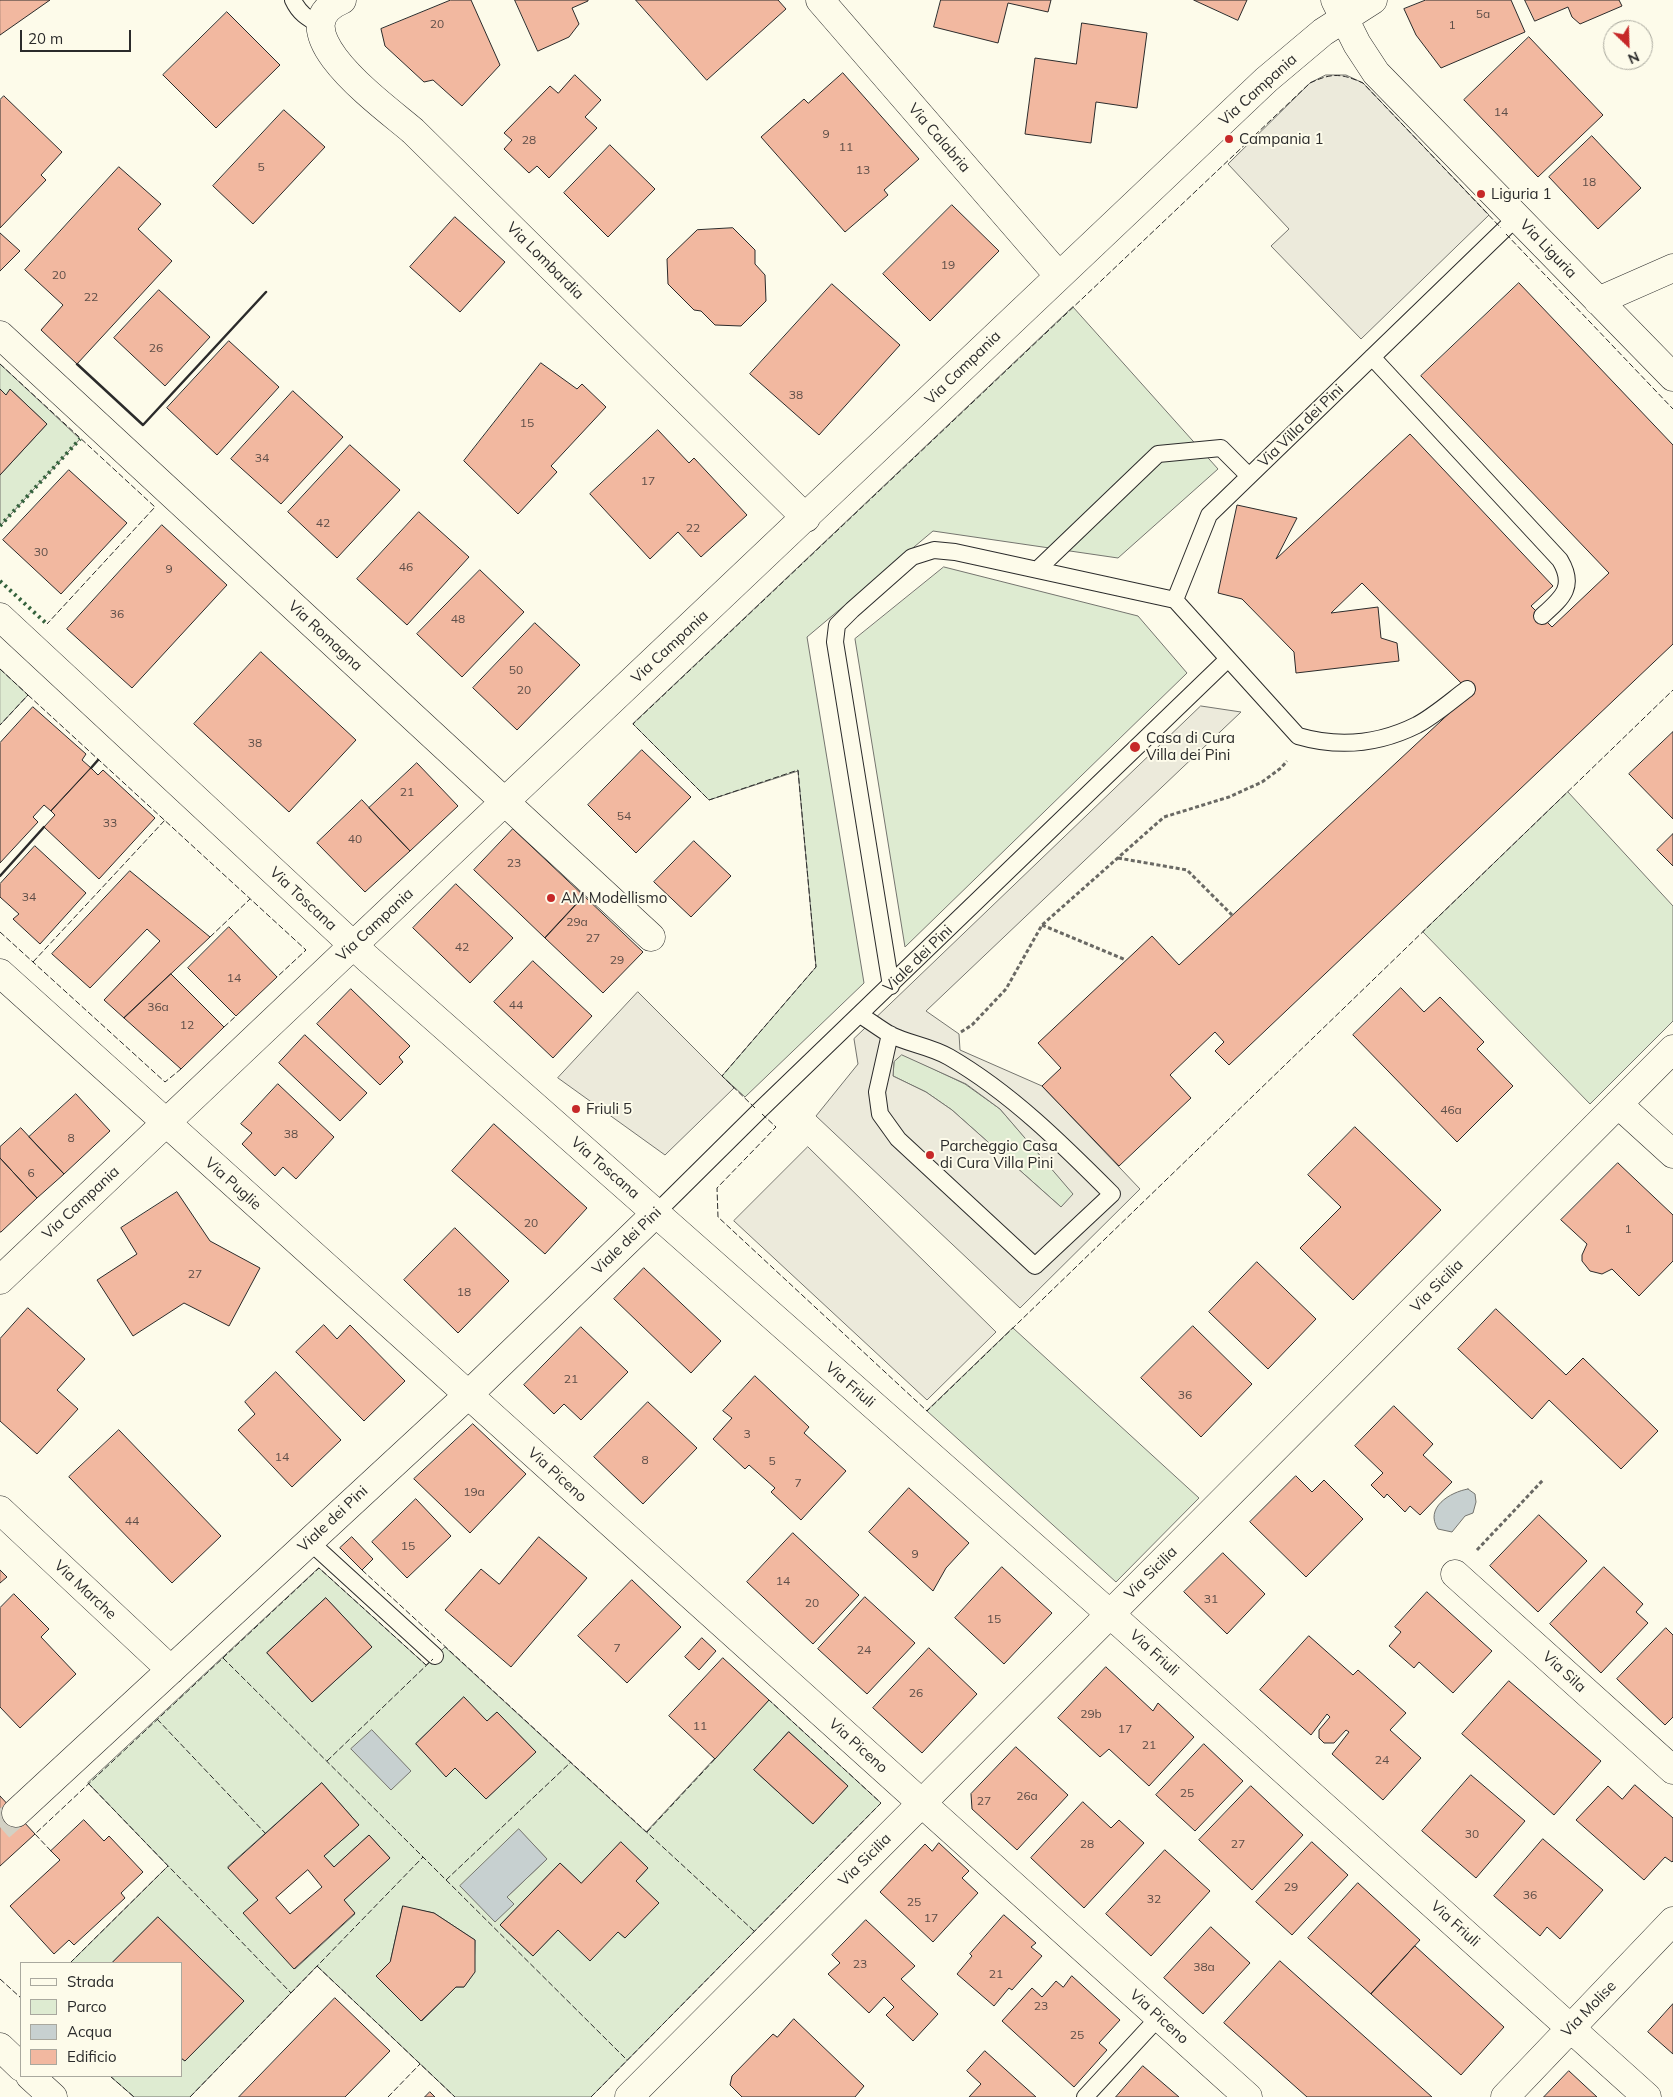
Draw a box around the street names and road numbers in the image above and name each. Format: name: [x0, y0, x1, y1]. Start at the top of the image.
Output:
street label: Via Campania: [1215, 50, 1301, 130]
street label: Via Calabria: [904, 100, 974, 176]
street label: Via Liguria: [1516, 216, 1580, 282]
street label: Via Lombardia: [503, 219, 587, 303]
street label: Via Campania: [921, 327, 1005, 409]
street label: Via Villa dei Pini: [1255, 381, 1347, 471]
street label: Via Romagna: [284, 597, 366, 675]
street label: Via Campania: [628, 607, 712, 687]
street label: Via Toscana: [266, 863, 340, 935]
street label: Via Campania: [333, 885, 417, 965]
street label: Viale dei Pini: [880, 922, 956, 996]
street label: Via Toscana: [567, 1133, 643, 1203]
street label: Via Puglie: [201, 1154, 265, 1214]
street label: Via Campania: [39, 1163, 123, 1243]
street label: Viale dei Pini: [589, 1204, 665, 1278]
street label: Via Sicilia: [1407, 1256, 1467, 1316]
street label: Via Friuli: [821, 1359, 879, 1411]
street label: Via Piceno: [524, 1444, 590, 1506]
street label: Viale dei Pini: [294, 1482, 372, 1556]
street label: Via Sicilia: [1121, 1543, 1181, 1603]
street label: Via Marche: [50, 1557, 120, 1623]
street label: Via Friuli: [1126, 1626, 1182, 1680]
street label: Via Sila: [1538, 1648, 1590, 1696]
street label: Via Piceno: [825, 1715, 891, 1777]
street label: Via Sicilia: [835, 1830, 895, 1890]
street label: Via Friuli: [1427, 1897, 1483, 1951]
street label: Via Molise: [1558, 1977, 1620, 2041]
street label: Via Piceno: [1126, 1986, 1192, 2048]

